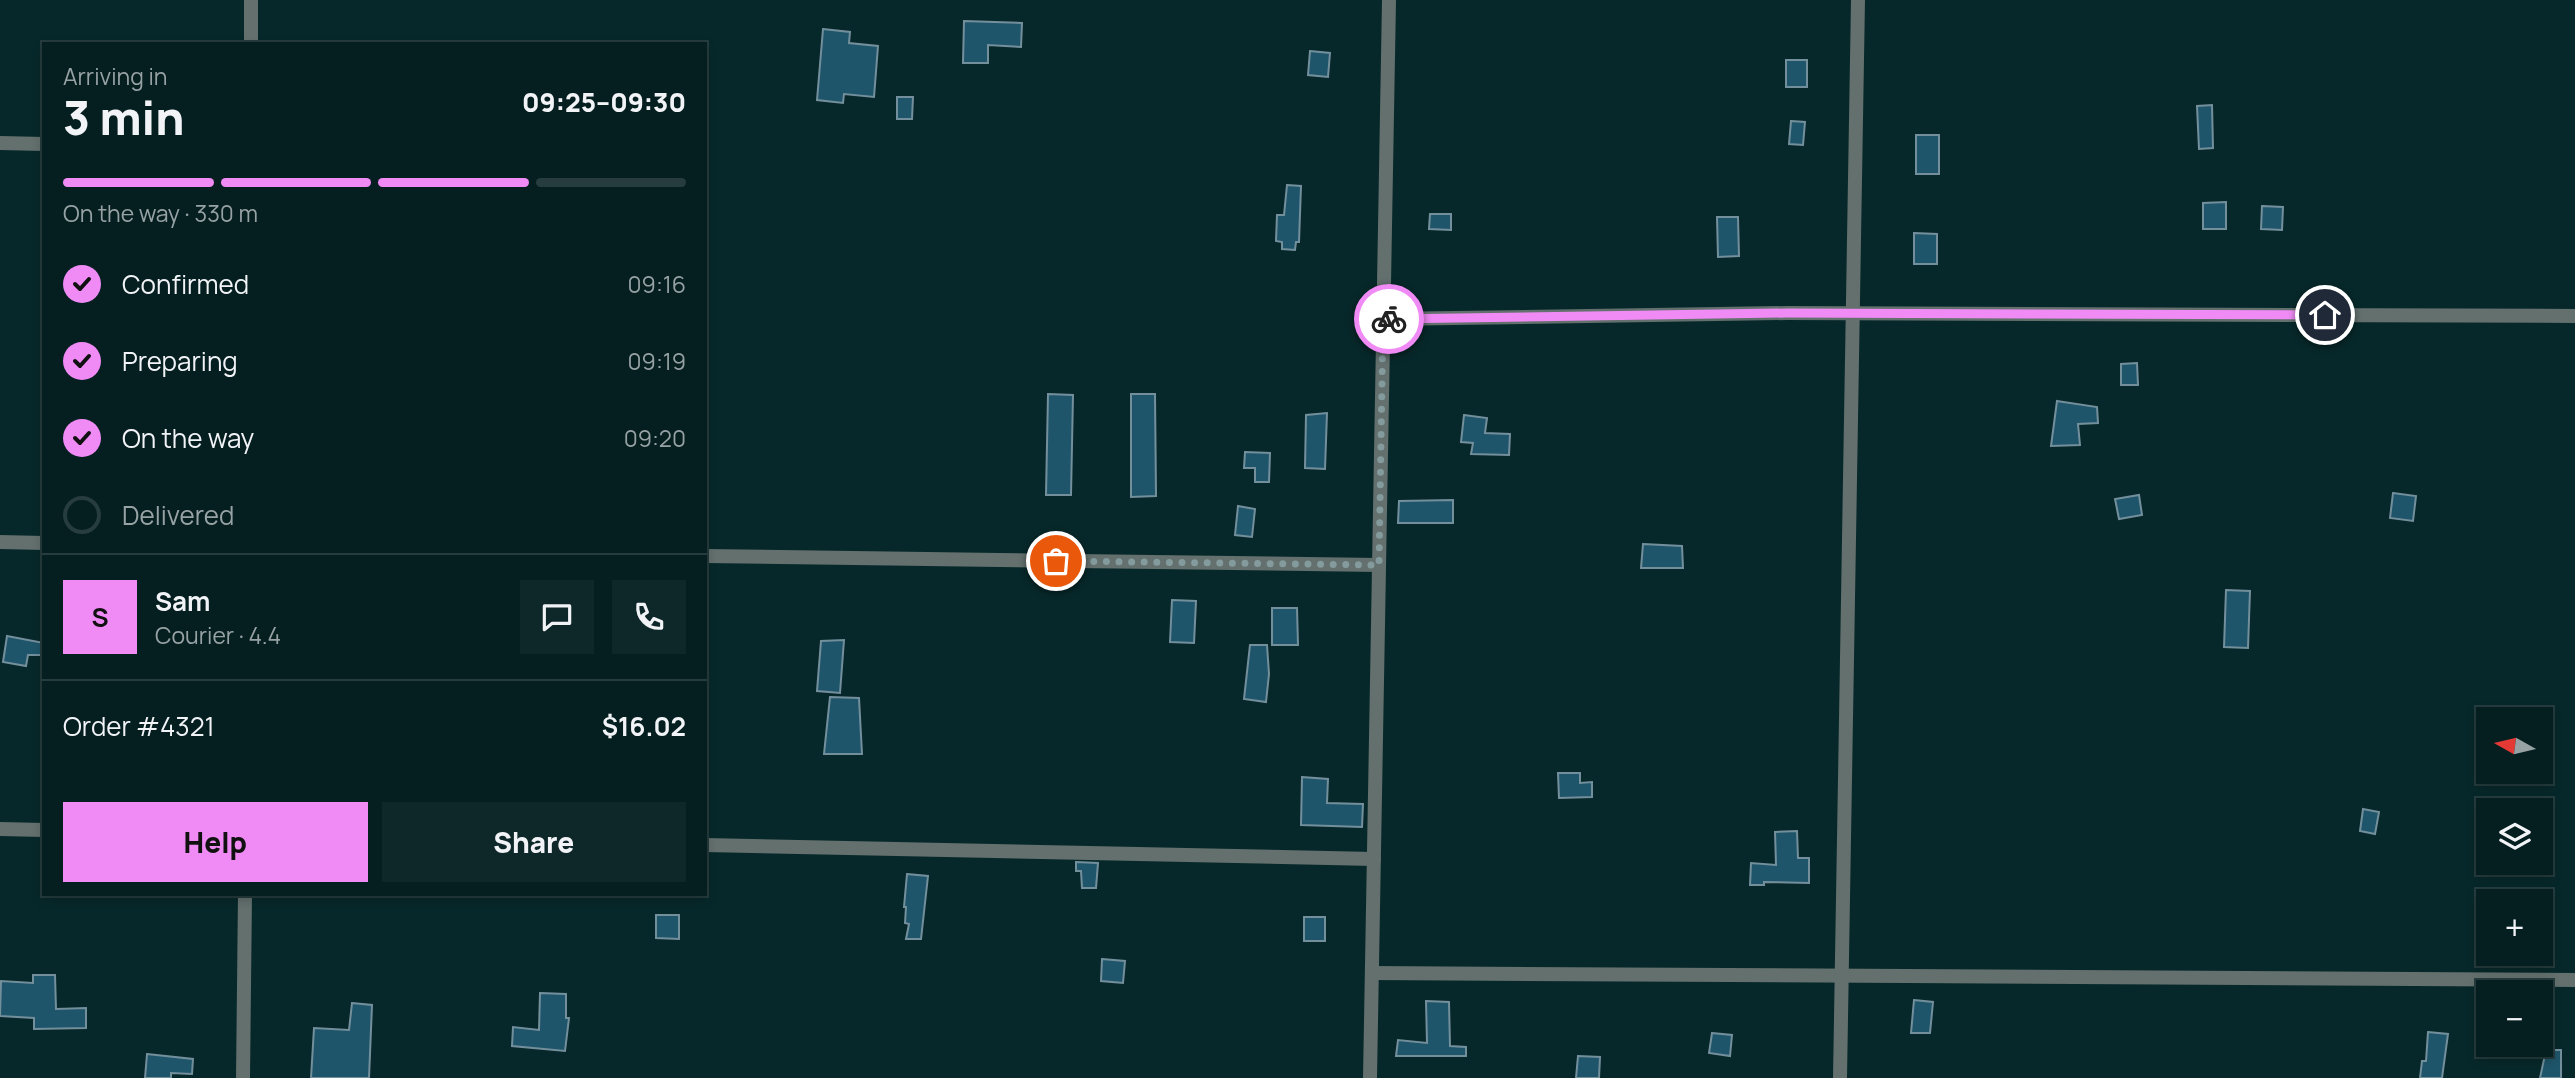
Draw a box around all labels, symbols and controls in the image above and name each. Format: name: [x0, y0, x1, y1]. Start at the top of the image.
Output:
text: Arriving in: [63, 60, 168, 92]
text: 09:25–09:30: [522, 84, 686, 120]
text: 3 min: [63, 86, 184, 149]
text: On the way · 330 m: [63, 197, 258, 229]
icon: check: [63, 265, 101, 303]
text: Confirmed: [122, 266, 249, 302]
text: 09:16: [628, 268, 686, 300]
courier: [1354, 284, 1424, 354]
pin: [2295, 285, 2355, 345]
icon: home: [2306, 296, 2344, 334]
icon: bike: [1370, 300, 1408, 338]
icon: check: [63, 342, 101, 380]
text: Preparing: [122, 343, 238, 379]
text: 09:19: [628, 345, 686, 377]
icon: check: [63, 419, 101, 457]
text: On the way: [122, 420, 254, 456]
text: 09:20: [624, 422, 686, 454]
text: Delivered: [122, 497, 234, 533]
pin: [1026, 531, 1086, 591]
icon: bag: [1037, 542, 1075, 580]
button: chat: [520, 580, 594, 654]
button: phone: [612, 580, 686, 654]
text: Sam: [155, 583, 210, 619]
text: S: [91, 599, 109, 635]
text: Courier · 4.4: [155, 619, 281, 651]
north arrow: [2476, 707, 2553, 784]
map controls: [2476, 707, 2553, 1057]
text: Order #4321: [63, 708, 215, 744]
text: $16.02: [602, 708, 686, 744]
button: layers: [2476, 798, 2553, 875]
button: Help: [63, 802, 368, 882]
button: Share: [382, 802, 686, 882]
button: +: [2476, 889, 2553, 966]
button: −: [2476, 980, 2553, 1057]

